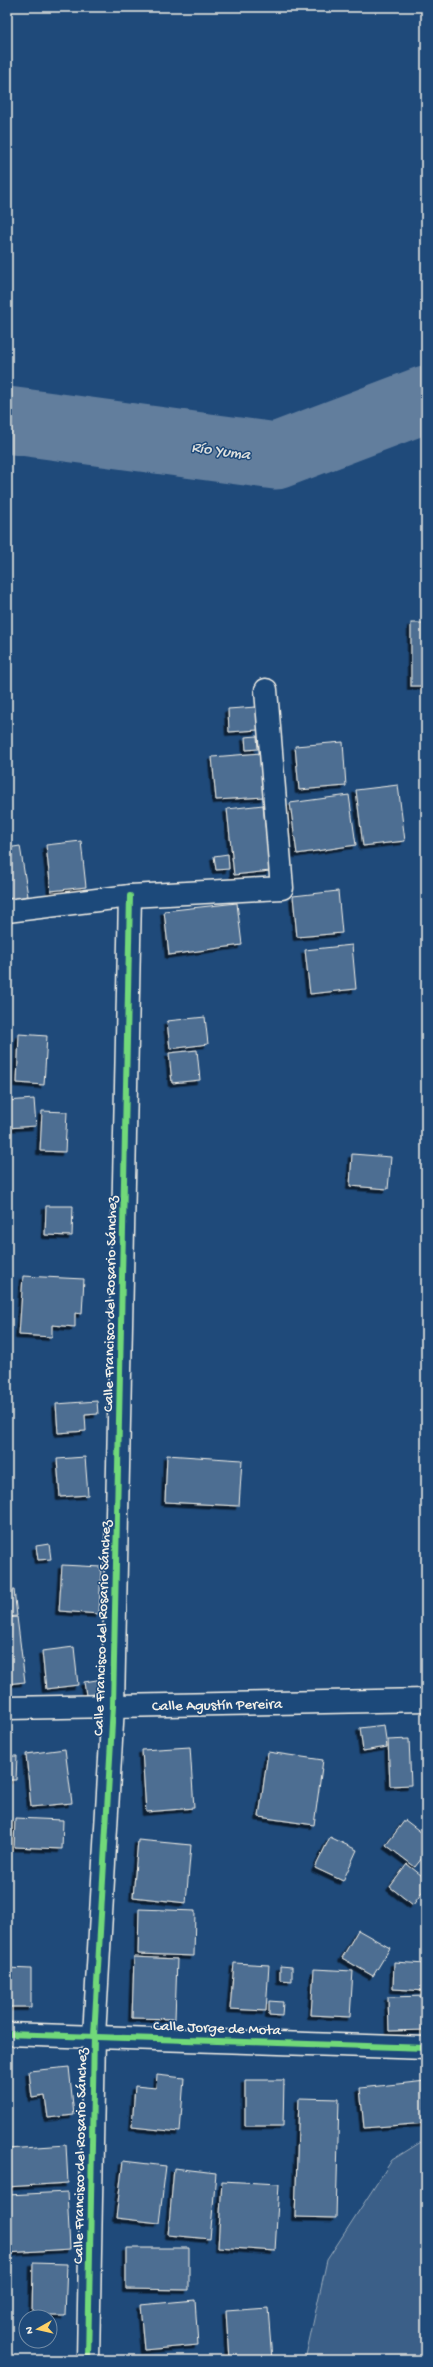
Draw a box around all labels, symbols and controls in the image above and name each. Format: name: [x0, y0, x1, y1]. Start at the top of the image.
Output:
water label: Río Yuma: [190, 439, 252, 466]
street label: Calle Francisco del Rosario Sánchez: [100, 1196, 122, 1412]
street label: Calle Francisco del Rosario Sánchez: [90, 1520, 116, 1736]
street label: Calle Agustín Pereira: [152, 1696, 283, 1716]
street label: Calle Jorge de Mota: [153, 2018, 282, 2040]
street label: Calle Francisco del Rosario Sánchez: [70, 2048, 92, 2264]
north arrow: [18, 2309, 58, 2349]
text: N: [24, 2326, 37, 2335]

